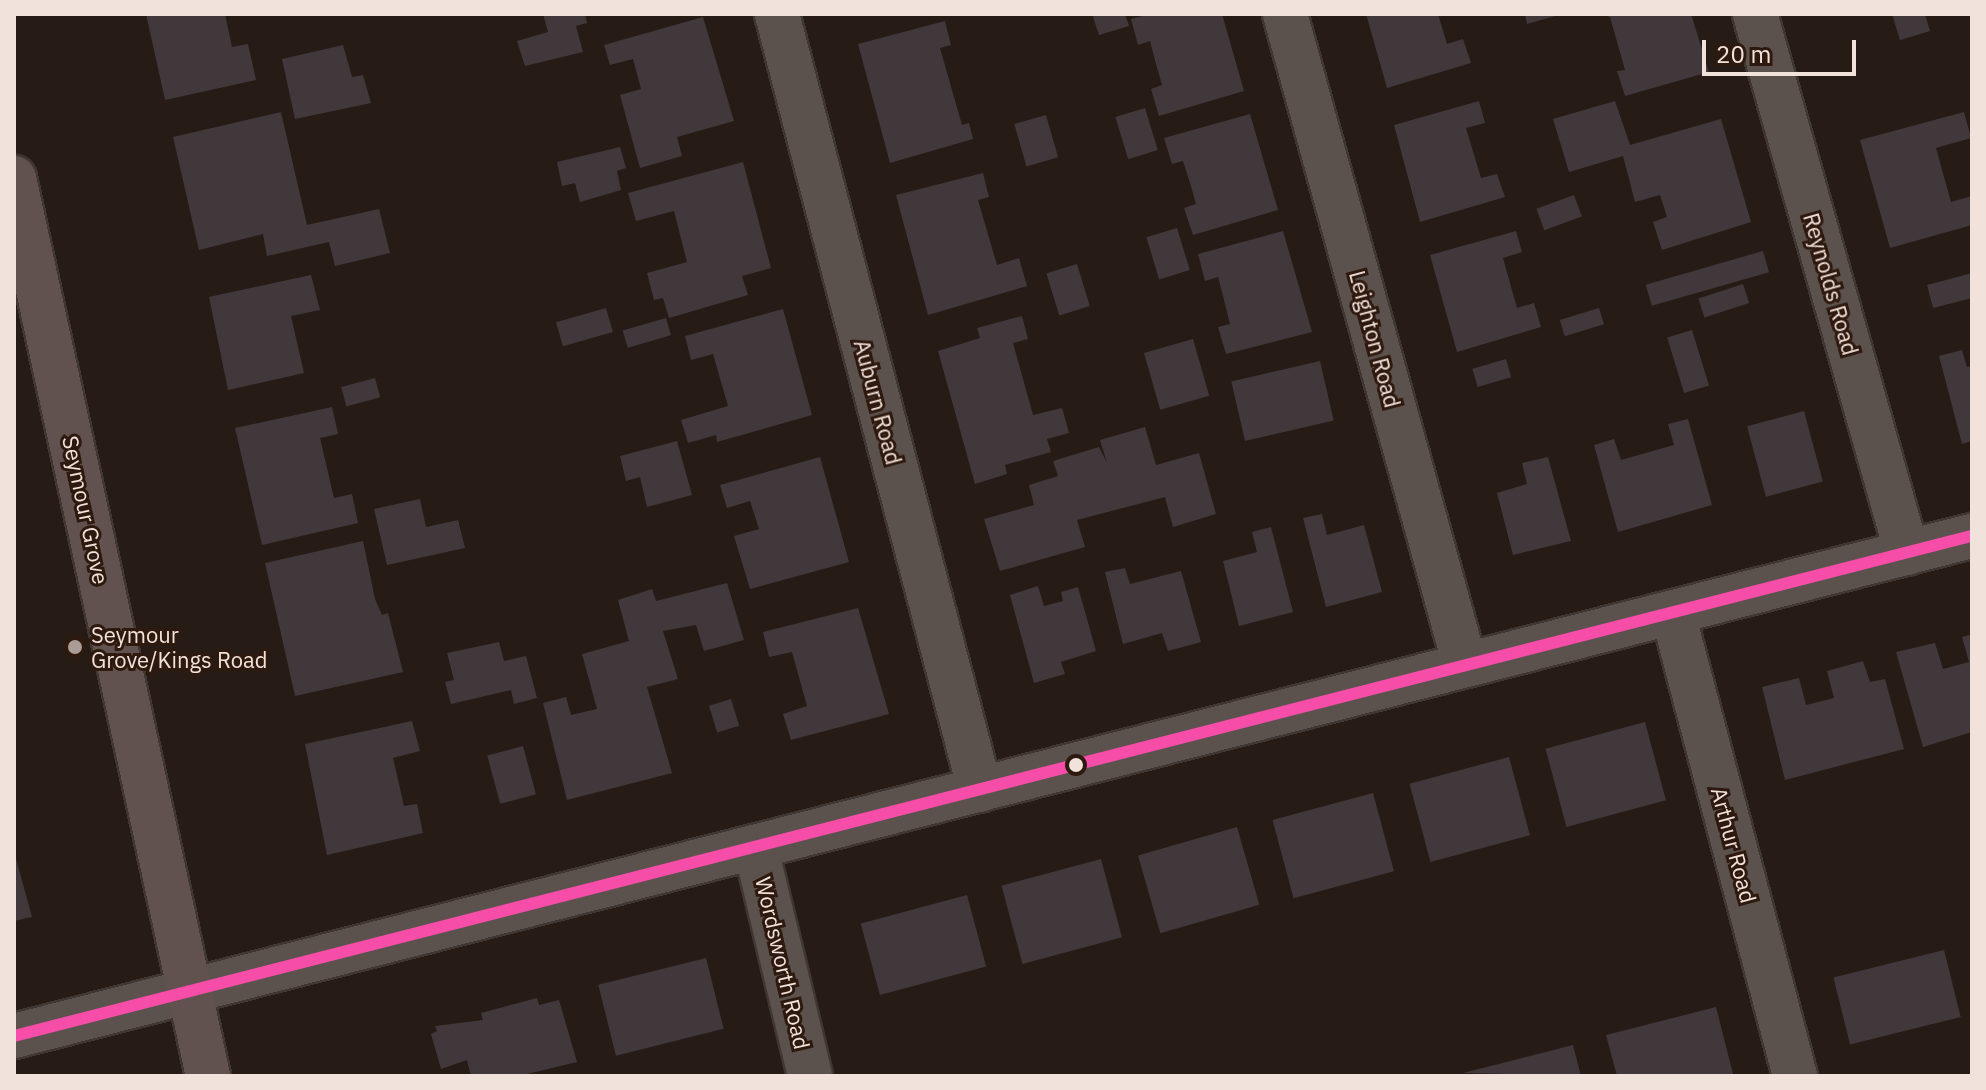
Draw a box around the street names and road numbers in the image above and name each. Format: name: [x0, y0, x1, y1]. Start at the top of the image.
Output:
street label: Reynolds Road: [1798, 210, 1864, 358]
street label: Leighton Road: [1344, 268, 1406, 410]
street label: Auburn Road: [849, 337, 907, 467]
street label: Seymour Grove: [57, 433, 115, 587]
street label: Arthur Road: [1706, 784, 1762, 906]
street label: Wordsworth Road: [750, 874, 816, 1052]

